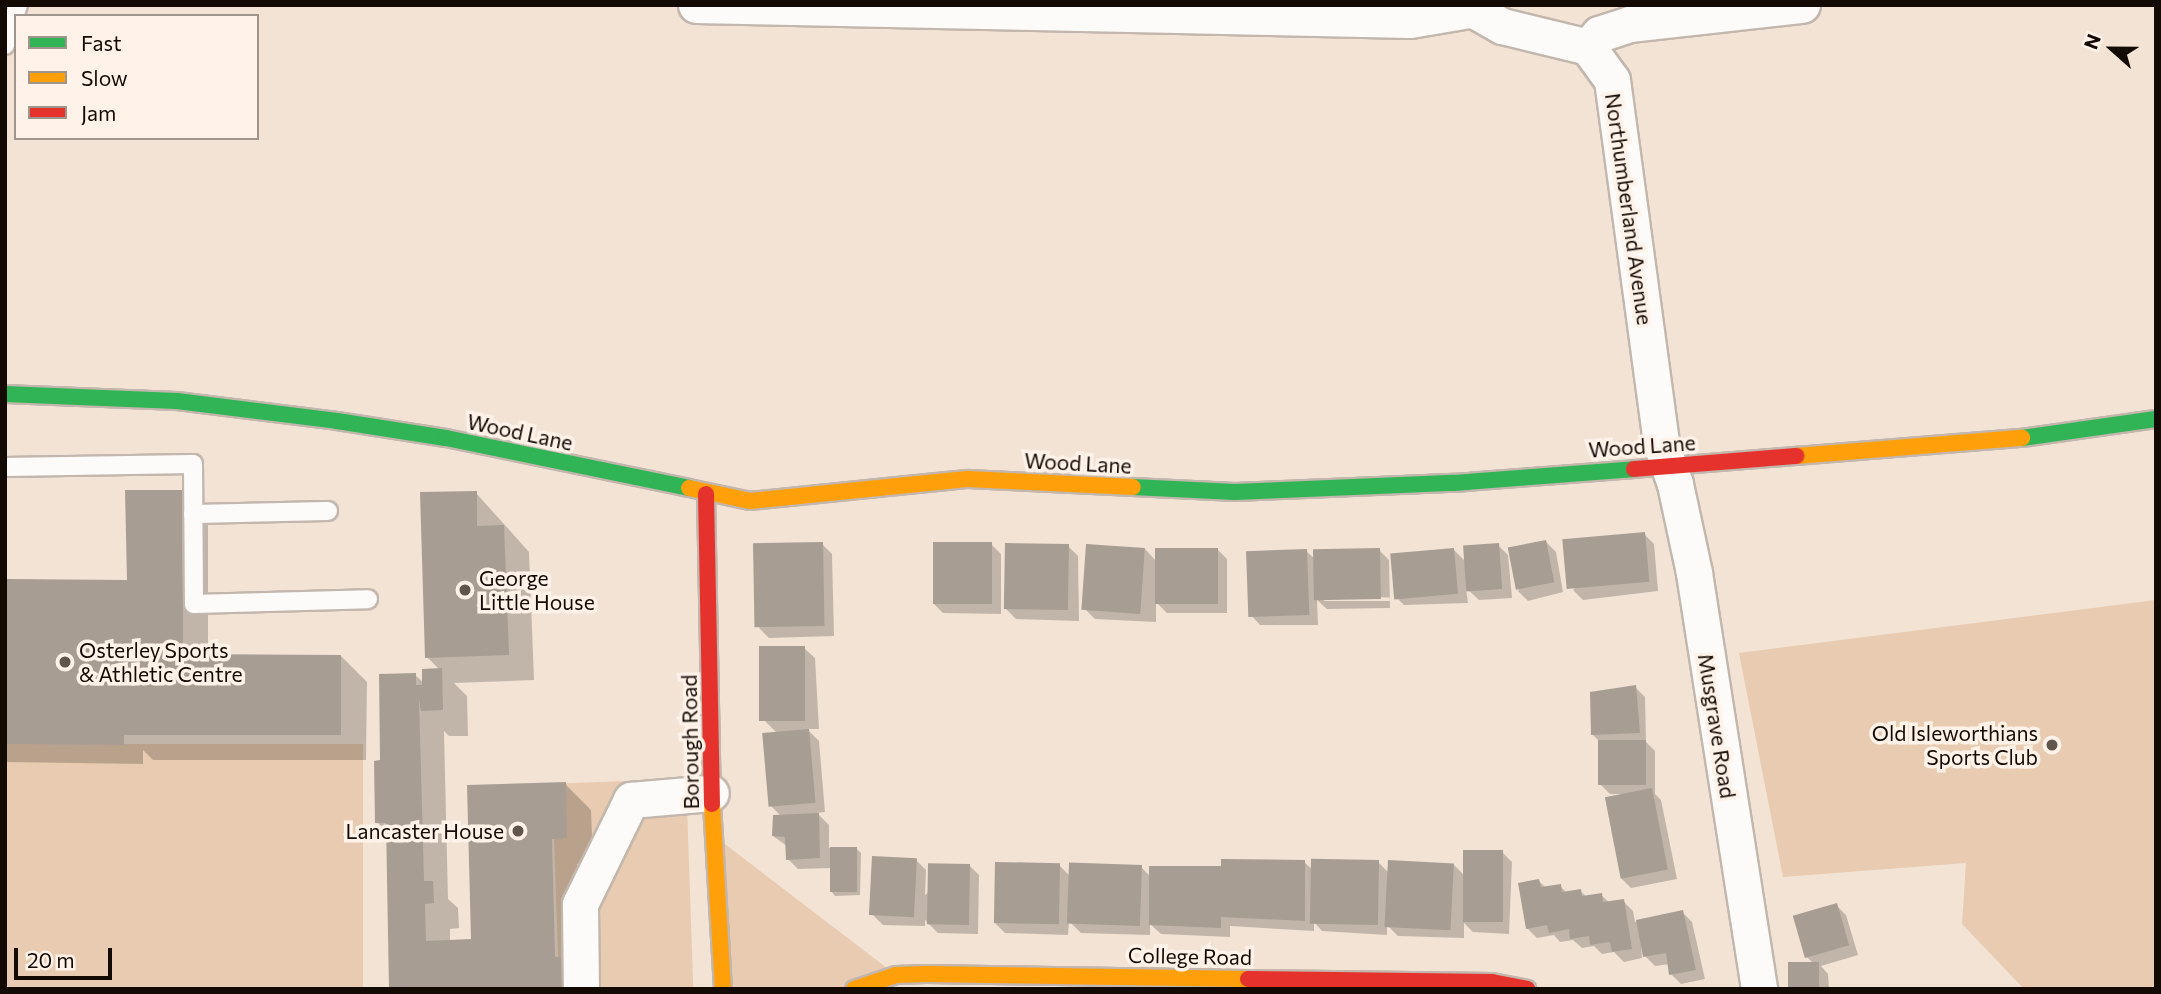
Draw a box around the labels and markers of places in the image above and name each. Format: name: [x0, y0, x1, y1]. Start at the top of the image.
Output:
place label: George Little House: [479, 565, 595, 615]
marker: George Little House: [457, 582, 473, 598]
place label: Osterley Sports & Athletic Centre: [79, 637, 243, 687]
marker: Osterley Sports & Athletic Centre: [57, 654, 73, 670]
place label: Old Isleworthians Sports Club: [1872, 720, 2038, 770]
marker: Old Isleworthians Sports Club: [2044, 737, 2060, 753]
place label: Lancaster House: [346, 818, 504, 844]
marker: Lancaster House: [510, 823, 526, 839]

